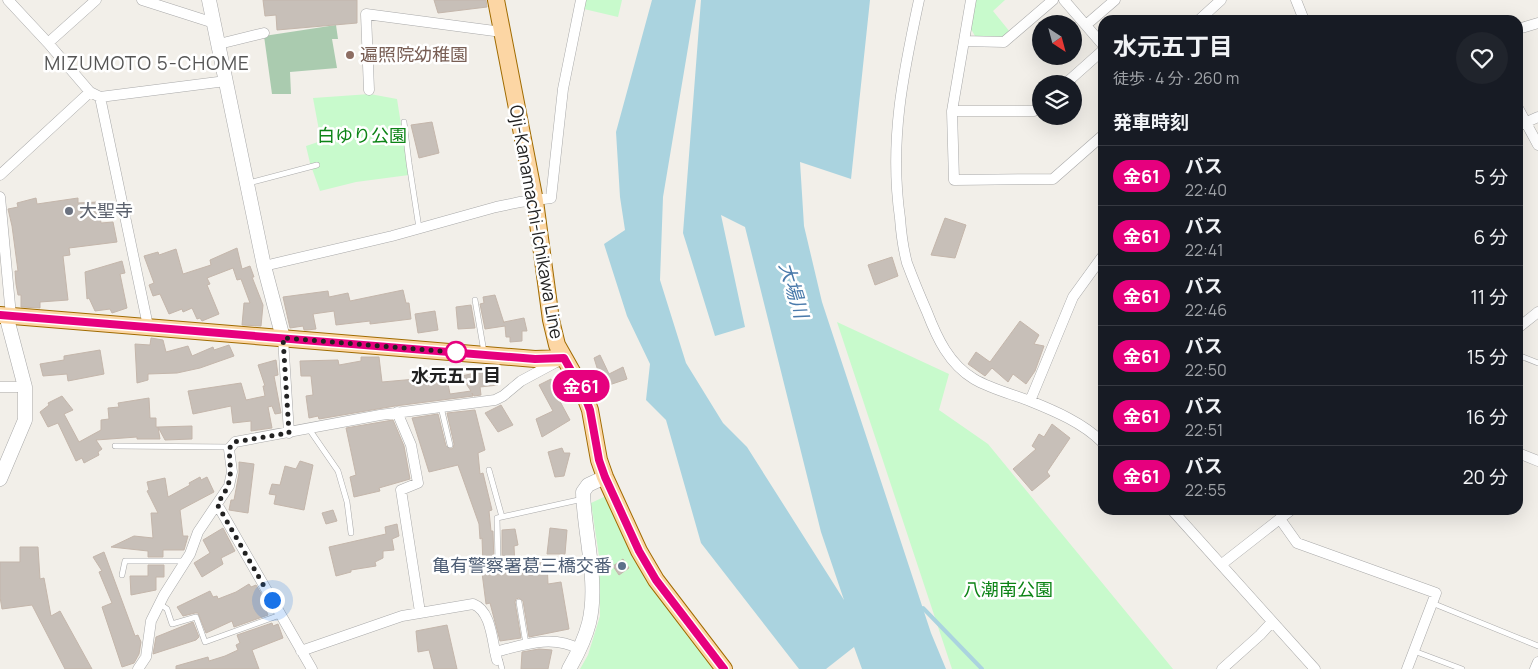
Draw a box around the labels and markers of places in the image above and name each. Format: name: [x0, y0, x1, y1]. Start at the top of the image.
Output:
place label: 遍照院幼稚園: [360, 42, 468, 66]
marker: 遍照院幼稚園: [344, 49, 356, 61]
place label: 大聖寺: [79, 198, 133, 222]
marker: 大聖寺: [63, 205, 75, 217]
marker: 水元五丁目: [445, 341, 467, 363]
place label: 水元五丁目: [411, 363, 501, 387]
place label: 亀有警察署葛三橋交番: [432, 553, 612, 577]
marker: 亀有警察署葛三橋交番: [616, 560, 628, 572]

